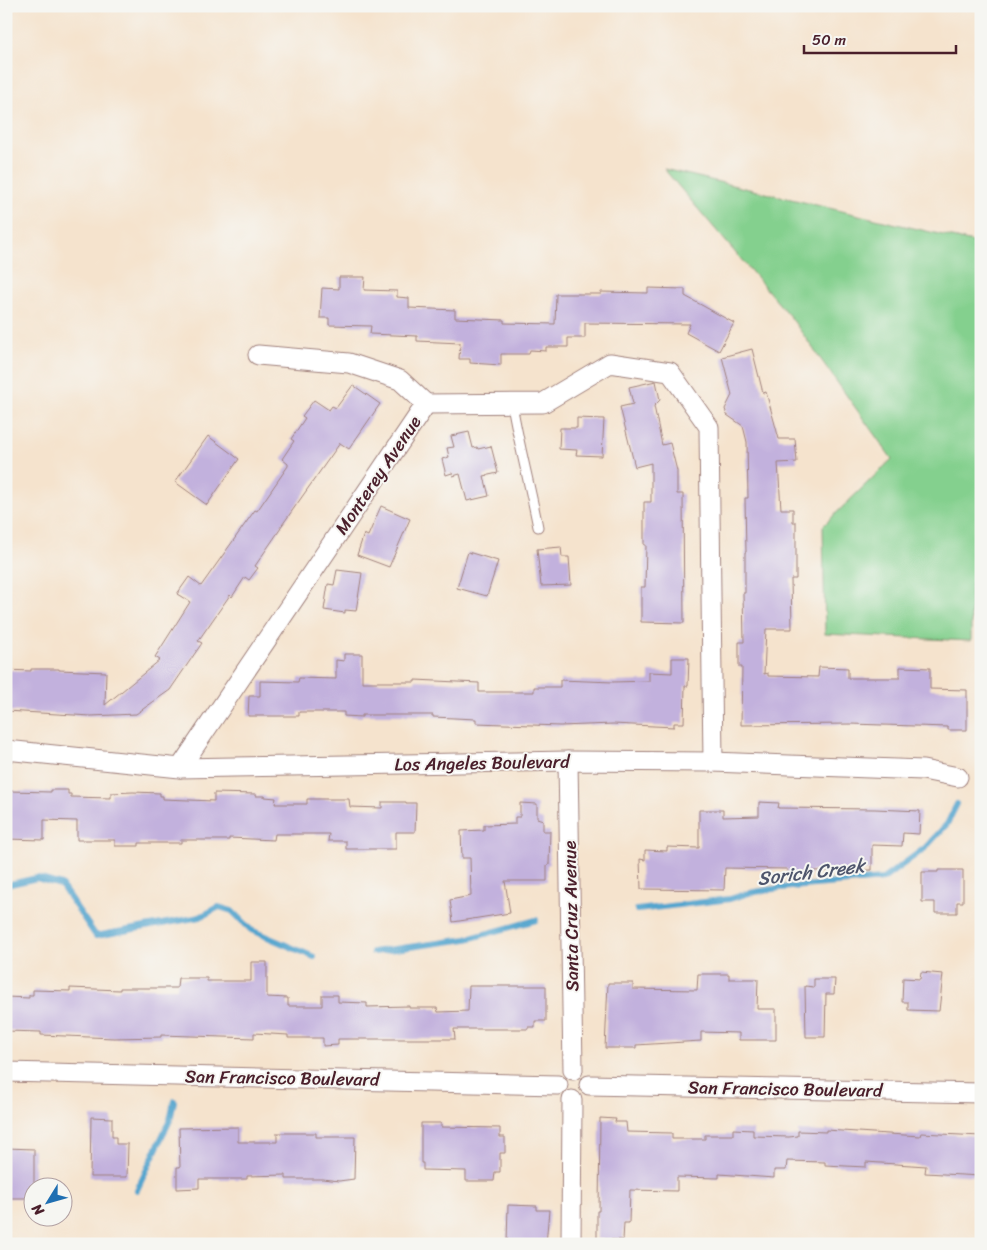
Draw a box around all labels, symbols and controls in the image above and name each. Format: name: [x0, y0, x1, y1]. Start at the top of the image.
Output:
scale bar: [804, 22, 957, 54]
text: 50 m: [812, 27, 847, 53]
street label: Monterey Avenue: [326, 408, 430, 541]
street label: Los Angeles Boulevard: [394, 745, 571, 781]
street label: Santa Cruz Avenue: [554, 840, 588, 992]
water label: Sorich Creek: [756, 849, 869, 895]
street label: San Francisco Boulevard: [184, 1060, 381, 1096]
street label: San Francisco Boulevard: [687, 1071, 884, 1107]
north arrow: [22, 1178, 72, 1228]
text: N: [25, 1198, 52, 1222]

